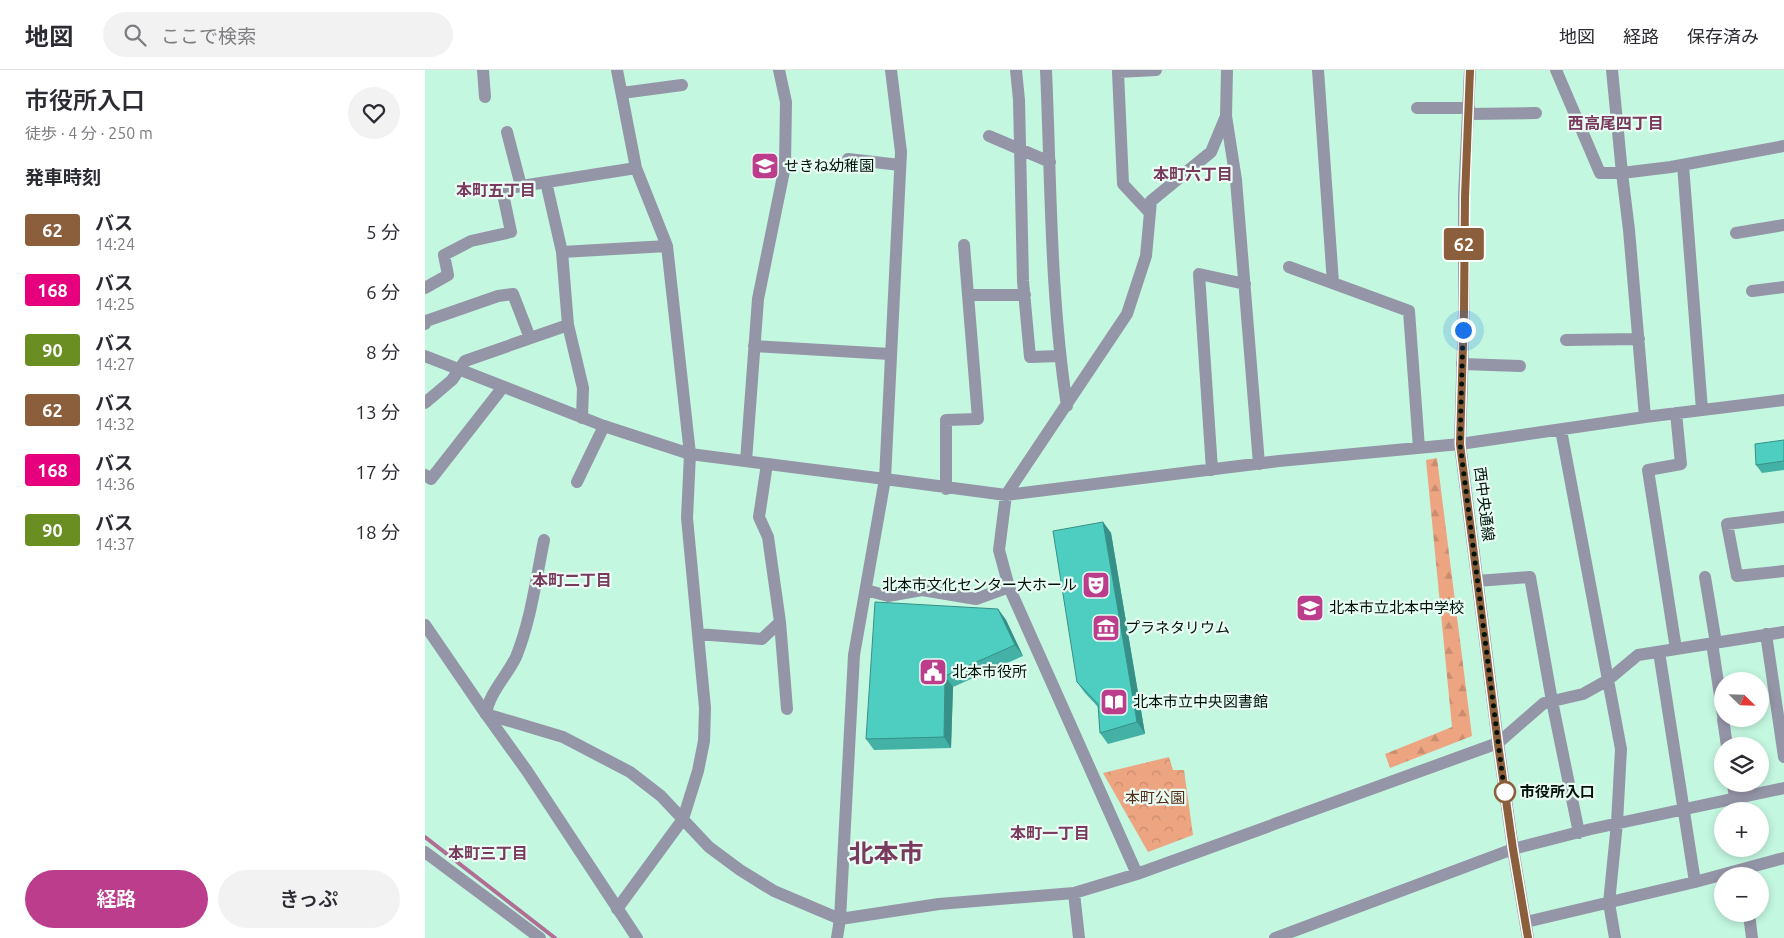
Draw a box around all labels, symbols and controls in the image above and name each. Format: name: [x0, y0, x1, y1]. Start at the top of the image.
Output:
search box: [103, 12, 453, 57]
icon: search: [121, 21, 149, 49]
text: 地図: [25, 23, 73, 50]
text: ここで検索: [161, 25, 256, 47]
text: 地図: [1559, 26, 1595, 46]
text: 経路: [1623, 26, 1659, 46]
text: 保存済み: [1687, 26, 1759, 46]
text: 市役所入口: [25, 87, 145, 114]
button: heart: [348, 87, 400, 139]
district label: 西高尾四丁目: [1568, 114, 1664, 132]
text: 徒歩 · 4 分 · 250 m: [25, 124, 153, 142]
school or university icon: せきね幼稚園: [750, 151, 780, 181]
place label: せきね幼稚園: [784, 157, 874, 174]
district label: 本町六丁目: [1153, 165, 1233, 183]
text: 発車時刻: [25, 166, 101, 188]
district label: 本町五丁目: [456, 181, 536, 199]
text: バス: [95, 212, 133, 234]
text: 62: [42, 220, 63, 240]
text: 5 分: [366, 221, 400, 243]
line badge: 62: [1441, 228, 1487, 260]
text: 62: [1454, 234, 1474, 254]
text: 14:24: [95, 235, 135, 253]
text: バス: [95, 272, 133, 294]
text: 168: [37, 280, 68, 300]
text: 6 分: [366, 281, 400, 303]
text: 14:25: [95, 295, 135, 313]
your location: [1451, 318, 1476, 343]
text: バス: [95, 332, 133, 354]
text: 90: [42, 340, 63, 360]
text: 8 分: [366, 341, 400, 363]
text: 14:27: [95, 355, 135, 373]
text: バス: [95, 392, 133, 414]
text: 62: [42, 400, 63, 420]
text: 13 分: [355, 401, 400, 423]
text: 14:32: [95, 415, 135, 433]
text: バス: [95, 452, 133, 474]
text: 168: [37, 460, 68, 480]
text: 17 分: [355, 461, 400, 483]
street label: 西中央通線: [1471, 466, 1498, 542]
text: 14:36: [95, 475, 135, 493]
text: バス: [95, 512, 133, 534]
text: 90: [42, 520, 63, 540]
text: 18 分: [355, 521, 400, 543]
text: 14:37: [95, 535, 135, 553]
theatre icon: 北本市文化センター大ホール: [1081, 570, 1111, 600]
district label: 本町二丁目: [532, 571, 612, 589]
place label: 北本市文化センター大ホール: [882, 576, 1077, 593]
school or university icon: 北本市立北本中学校: [1295, 593, 1325, 623]
place label: 北本市立北本中学校: [1329, 599, 1464, 616]
museum icon: プラネタリウム: [1091, 613, 1121, 643]
place label: プラネタリウム: [1125, 619, 1230, 636]
public building icon: 北本市役所: [918, 657, 948, 687]
place label: 北本市役所: [952, 663, 1027, 680]
north arrow: [1714, 672, 1769, 728]
map controls: [1714, 672, 1769, 922]
library icon: 北本市立中央図書館: [1099, 687, 1129, 717]
place label: 北本市立中央図書館: [1133, 693, 1268, 710]
button: layers: [1714, 737, 1769, 792]
marker: 市役所入口: [1494, 781, 1516, 803]
place label: 市役所入口: [1520, 783, 1595, 800]
park label: 本町公園: [1125, 789, 1185, 806]
button: +: [1714, 802, 1769, 857]
district label: 本町一丁目: [1010, 824, 1090, 842]
district label: 北本市: [848, 839, 924, 867]
district label: 本町三丁目: [448, 844, 528, 862]
button: −: [1714, 867, 1769, 922]
button: 経路: [25, 870, 208, 928]
button: きっぷ: [218, 870, 400, 928]

